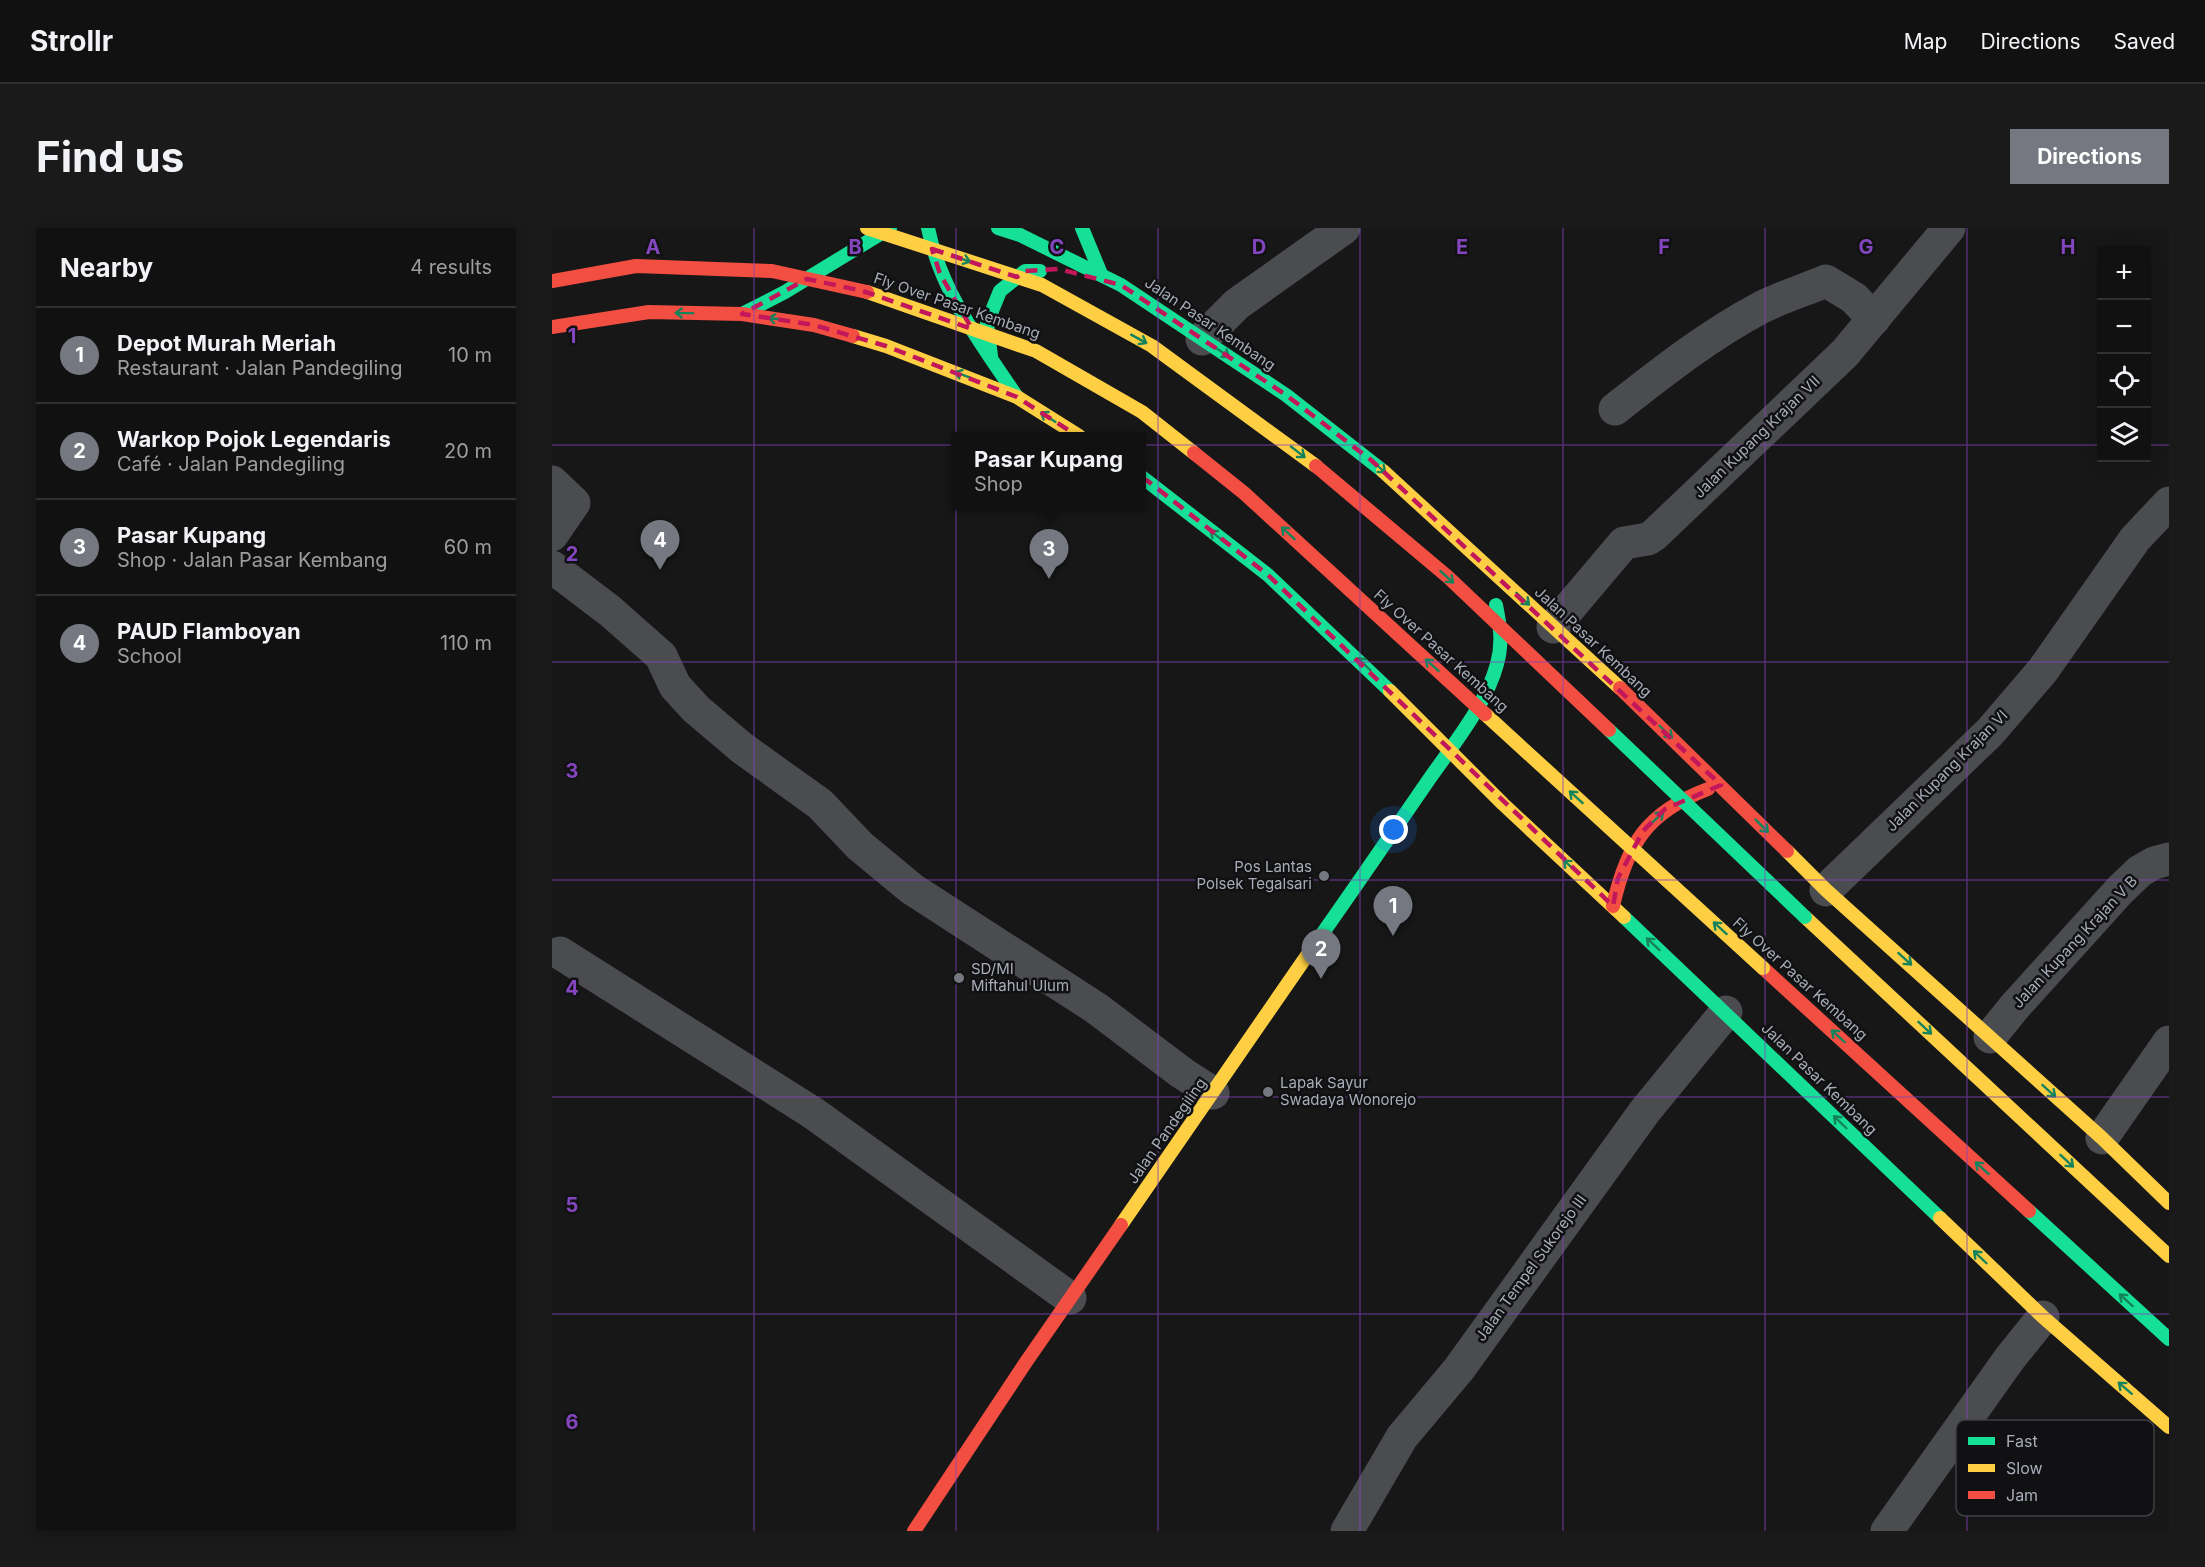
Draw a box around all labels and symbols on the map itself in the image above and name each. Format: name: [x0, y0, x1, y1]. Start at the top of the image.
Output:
text: A: [646, 235, 661, 259]
text: B: [848, 235, 862, 259]
text: C: [1050, 235, 1064, 259]
text: D: [1252, 235, 1266, 259]
text: E: [1456, 235, 1468, 259]
text: F: [1658, 235, 1670, 259]
text: G: [1858, 235, 1874, 259]
text: H: [2061, 235, 2075, 259]
one-way arrow: [952, 255, 971, 266]
street label: Fly Over Pasar Kembang: [871, 268, 1043, 343]
street label: Jalan Pasar Kembang: [1141, 273, 1279, 374]
one-way arrow: [674, 307, 694, 319]
one-way arrow: [767, 314, 787, 325]
text: 1: [568, 324, 576, 348]
one-way arrow: [1130, 333, 1147, 345]
one-way arrow: [1213, 347, 1230, 359]
one-way arrow: [954, 369, 973, 380]
street label: Jalan Kupang Krajan VII: [1690, 371, 1824, 502]
one-way arrow: [1040, 410, 1057, 422]
one-way arrow: [1290, 445, 1306, 458]
one-way arrow: [1372, 460, 1387, 474]
pin: 4: [640, 520, 680, 570]
one-way arrow: [1281, 526, 1296, 540]
one-way arrow: [1210, 529, 1226, 542]
pin: 3: [1030, 530, 1068, 579]
text: 2: [566, 542, 578, 566]
one-way arrow: [1439, 570, 1454, 584]
street label: Jalan Pasar Kembang: [1531, 582, 1656, 701]
street label: Fly Over Pasar Kembang: [1370, 585, 1513, 716]
one-way arrow: [1515, 592, 1530, 606]
one-way arrow: [1356, 657, 1371, 672]
one-way arrow: [1425, 658, 1440, 672]
street label: Jalan Kupang Krajan VI: [1882, 706, 2011, 835]
one-way arrow: [1658, 725, 1673, 739]
text: 3: [566, 759, 578, 783]
one-way arrow: [1569, 790, 1584, 804]
one-way arrow: [1649, 811, 1664, 825]
your location: [1379, 815, 1408, 844]
one-way arrow: [1755, 819, 1770, 834]
place label: Pos Lantas Polsek Tegalsari: [1196, 857, 1312, 893]
one-way arrow: [1563, 859, 1578, 873]
marker: Pos Lantas Polsek Tegalsari: [1317, 869, 1331, 883]
street label: Jalan Kupang Krajan V B: [2008, 871, 2141, 1012]
pin: 1: [1374, 886, 1412, 936]
street label: Fly Over Pasar Kembang: [1729, 913, 1872, 1044]
one-way arrow: [1713, 921, 1728, 935]
pin: 2: [1302, 930, 1340, 979]
one-way arrow: [1646, 937, 1661, 951]
one-way arrow: [1897, 952, 1912, 966]
place label: SD/MI Miftahul Ulum: [971, 959, 1069, 995]
marker: SD/MI Miftahul Ulum: [952, 971, 966, 985]
text: 4: [565, 976, 579, 1000]
street label: Jalan Pasar Kembang: [1758, 1018, 1881, 1139]
one-way arrow: [1917, 1021, 1932, 1035]
one-way arrow: [1831, 1029, 1846, 1043]
place label: Lapak Sayur Swadaya Wonorejo: [1280, 1073, 1416, 1109]
street label: Jalan Pandegiling: [1123, 1074, 1210, 1187]
one-way arrow: [2041, 1084, 2056, 1098]
marker: Lapak Sayur Swadaya Wonorejo: [1261, 1085, 1275, 1099]
one-way arrow: [1832, 1115, 1847, 1129]
one-way arrow: [2060, 1154, 2075, 1168]
one-way arrow: [1975, 1161, 1990, 1175]
street label: Jalan Tempel Sukorejo III: [1471, 1191, 1590, 1345]
text: 5: [566, 1193, 578, 1217]
one-way arrow: [1973, 1250, 1988, 1265]
one-way arrow: [2119, 1293, 2134, 1307]
one-way arrow: [2118, 1381, 2133, 1395]
text: 6: [566, 1410, 579, 1434]
legend: [1956, 1420, 2154, 1516]
text: Fast: [2006, 1431, 2038, 1451]
text: Slow: [2006, 1458, 2043, 1478]
text: Jam: [2006, 1485, 2038, 1505]

